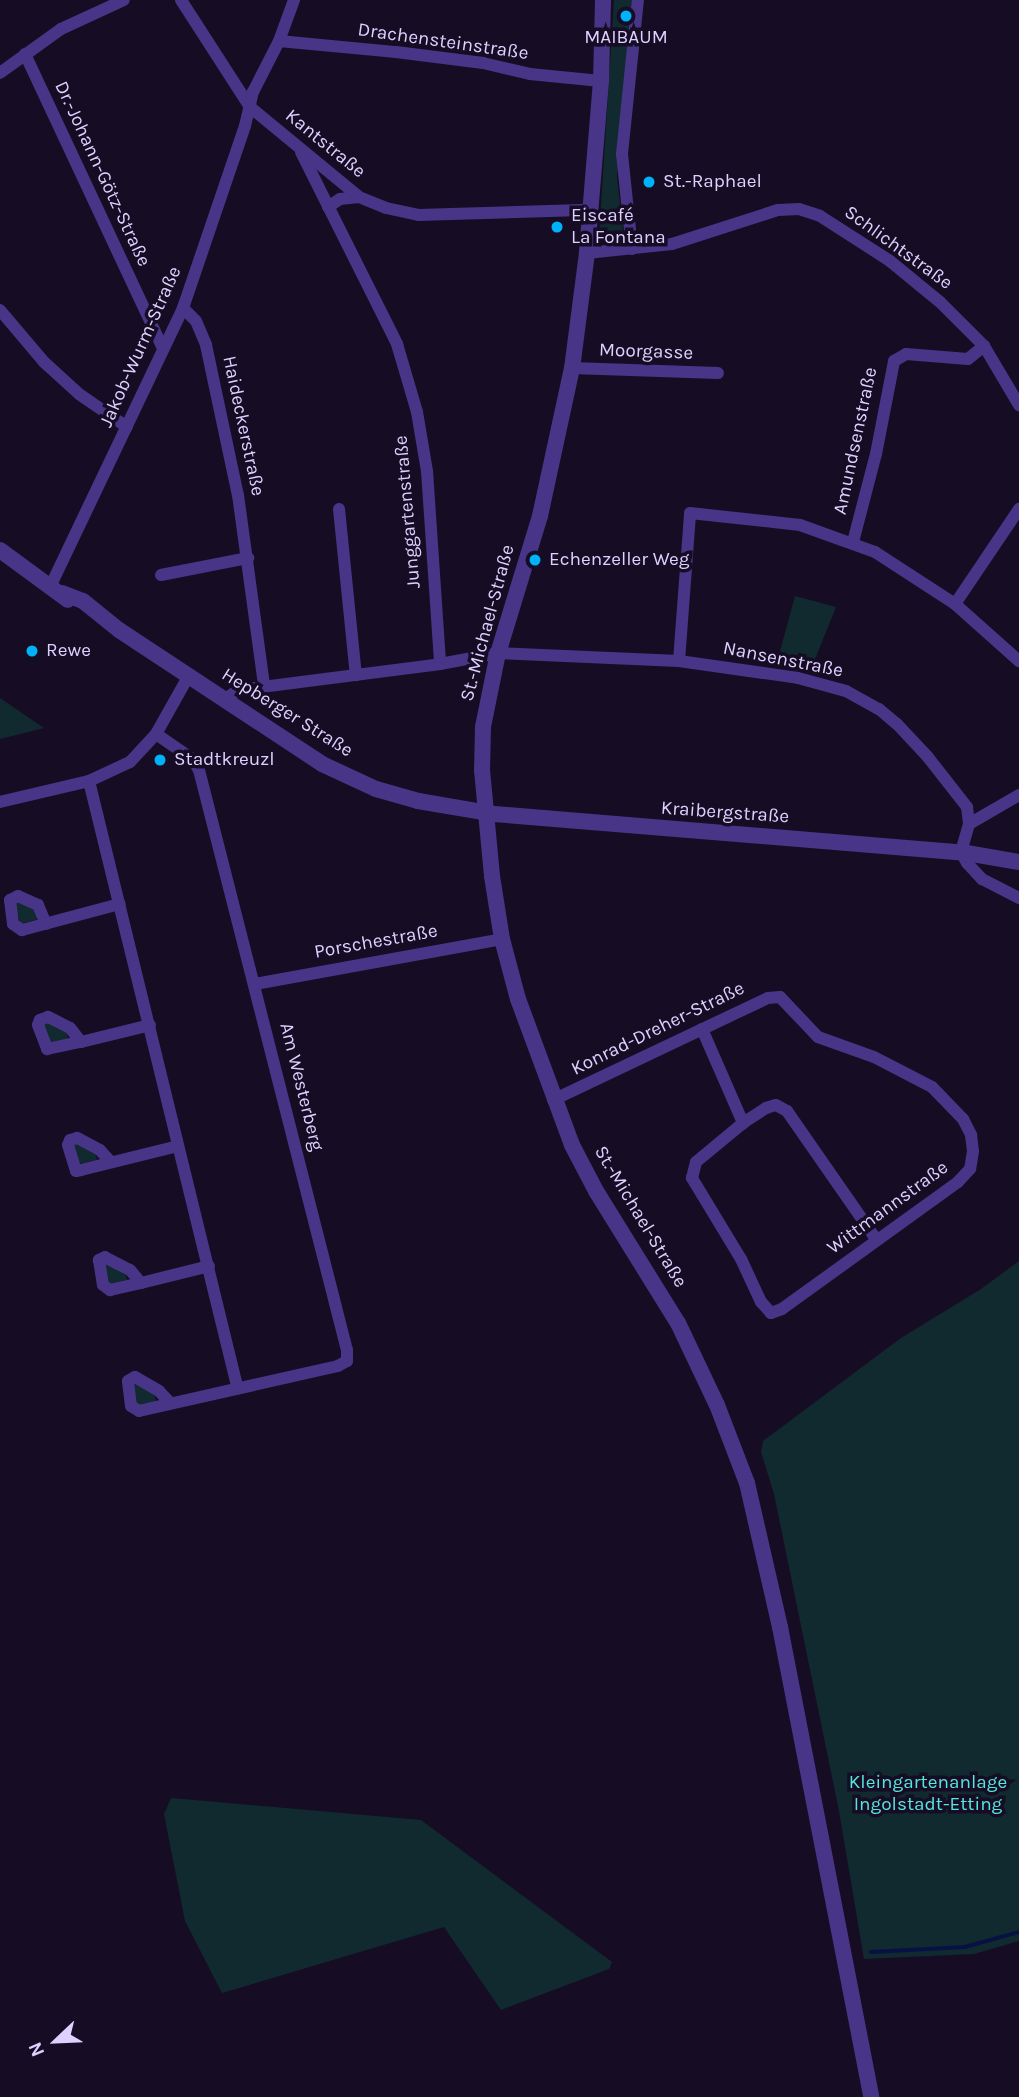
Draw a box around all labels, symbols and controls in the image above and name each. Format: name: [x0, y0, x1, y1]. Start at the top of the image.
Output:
marker: MAIBAUM: [618, 8, 634, 24]
street label: Drachensteinstraße: [356, 19, 530, 65]
place label: MAIBAUM: [584, 27, 668, 49]
street label: Dr.-Johann-Götz-Straße: [49, 78, 155, 270]
street label: Kantstraße: [280, 105, 370, 183]
place label: St.-Raphael: [663, 171, 762, 193]
marker: St.-Raphael: [641, 174, 657, 190]
street label: Schlichtstraße: [840, 201, 956, 295]
place label: Eiscafé La Fontana: [571, 205, 666, 249]
marker: Eiscafé La Fontana: [549, 219, 565, 235]
street label: Jakob-Wurm-Straße: [95, 263, 187, 431]
street label: Moorgasse: [598, 339, 694, 365]
street label: Haideckerstraße: [217, 354, 269, 498]
street label: Amundsenstraße: [829, 365, 883, 517]
street label: Junggartenstraße: [390, 434, 426, 590]
street label: St.-Michael-Straße: [456, 542, 520, 704]
place label: Echenzeller Weg: [549, 549, 690, 571]
marker: Echenzeller Weg: [527, 552, 543, 568]
street label: Nansenstraße: [721, 637, 845, 683]
place label: Rewe: [46, 640, 91, 662]
marker: Rewe: [24, 643, 40, 659]
street label: Hepberger Straße: [217, 663, 357, 763]
place label: Stadtkreuzl: [174, 749, 275, 771]
marker: Stadtkreuzl: [152, 752, 168, 768]
street label: Kraibergstraße: [660, 797, 790, 829]
street label: Porschestraße: [313, 920, 439, 964]
street label: Konrad-Dreher-Straße: [568, 977, 748, 1081]
street label: Am Westerberg: [274, 1020, 328, 1154]
street label: St.-Michael-Straße: [589, 1142, 691, 1292]
street label: Wittmannstraße: [823, 1156, 953, 1260]
park label: Kleingartenanlage Ingolstadt-Etting: [849, 1772, 1007, 1816]
north arrow: [21, 2006, 91, 2076]
text: N: [24, 2039, 49, 2060]

